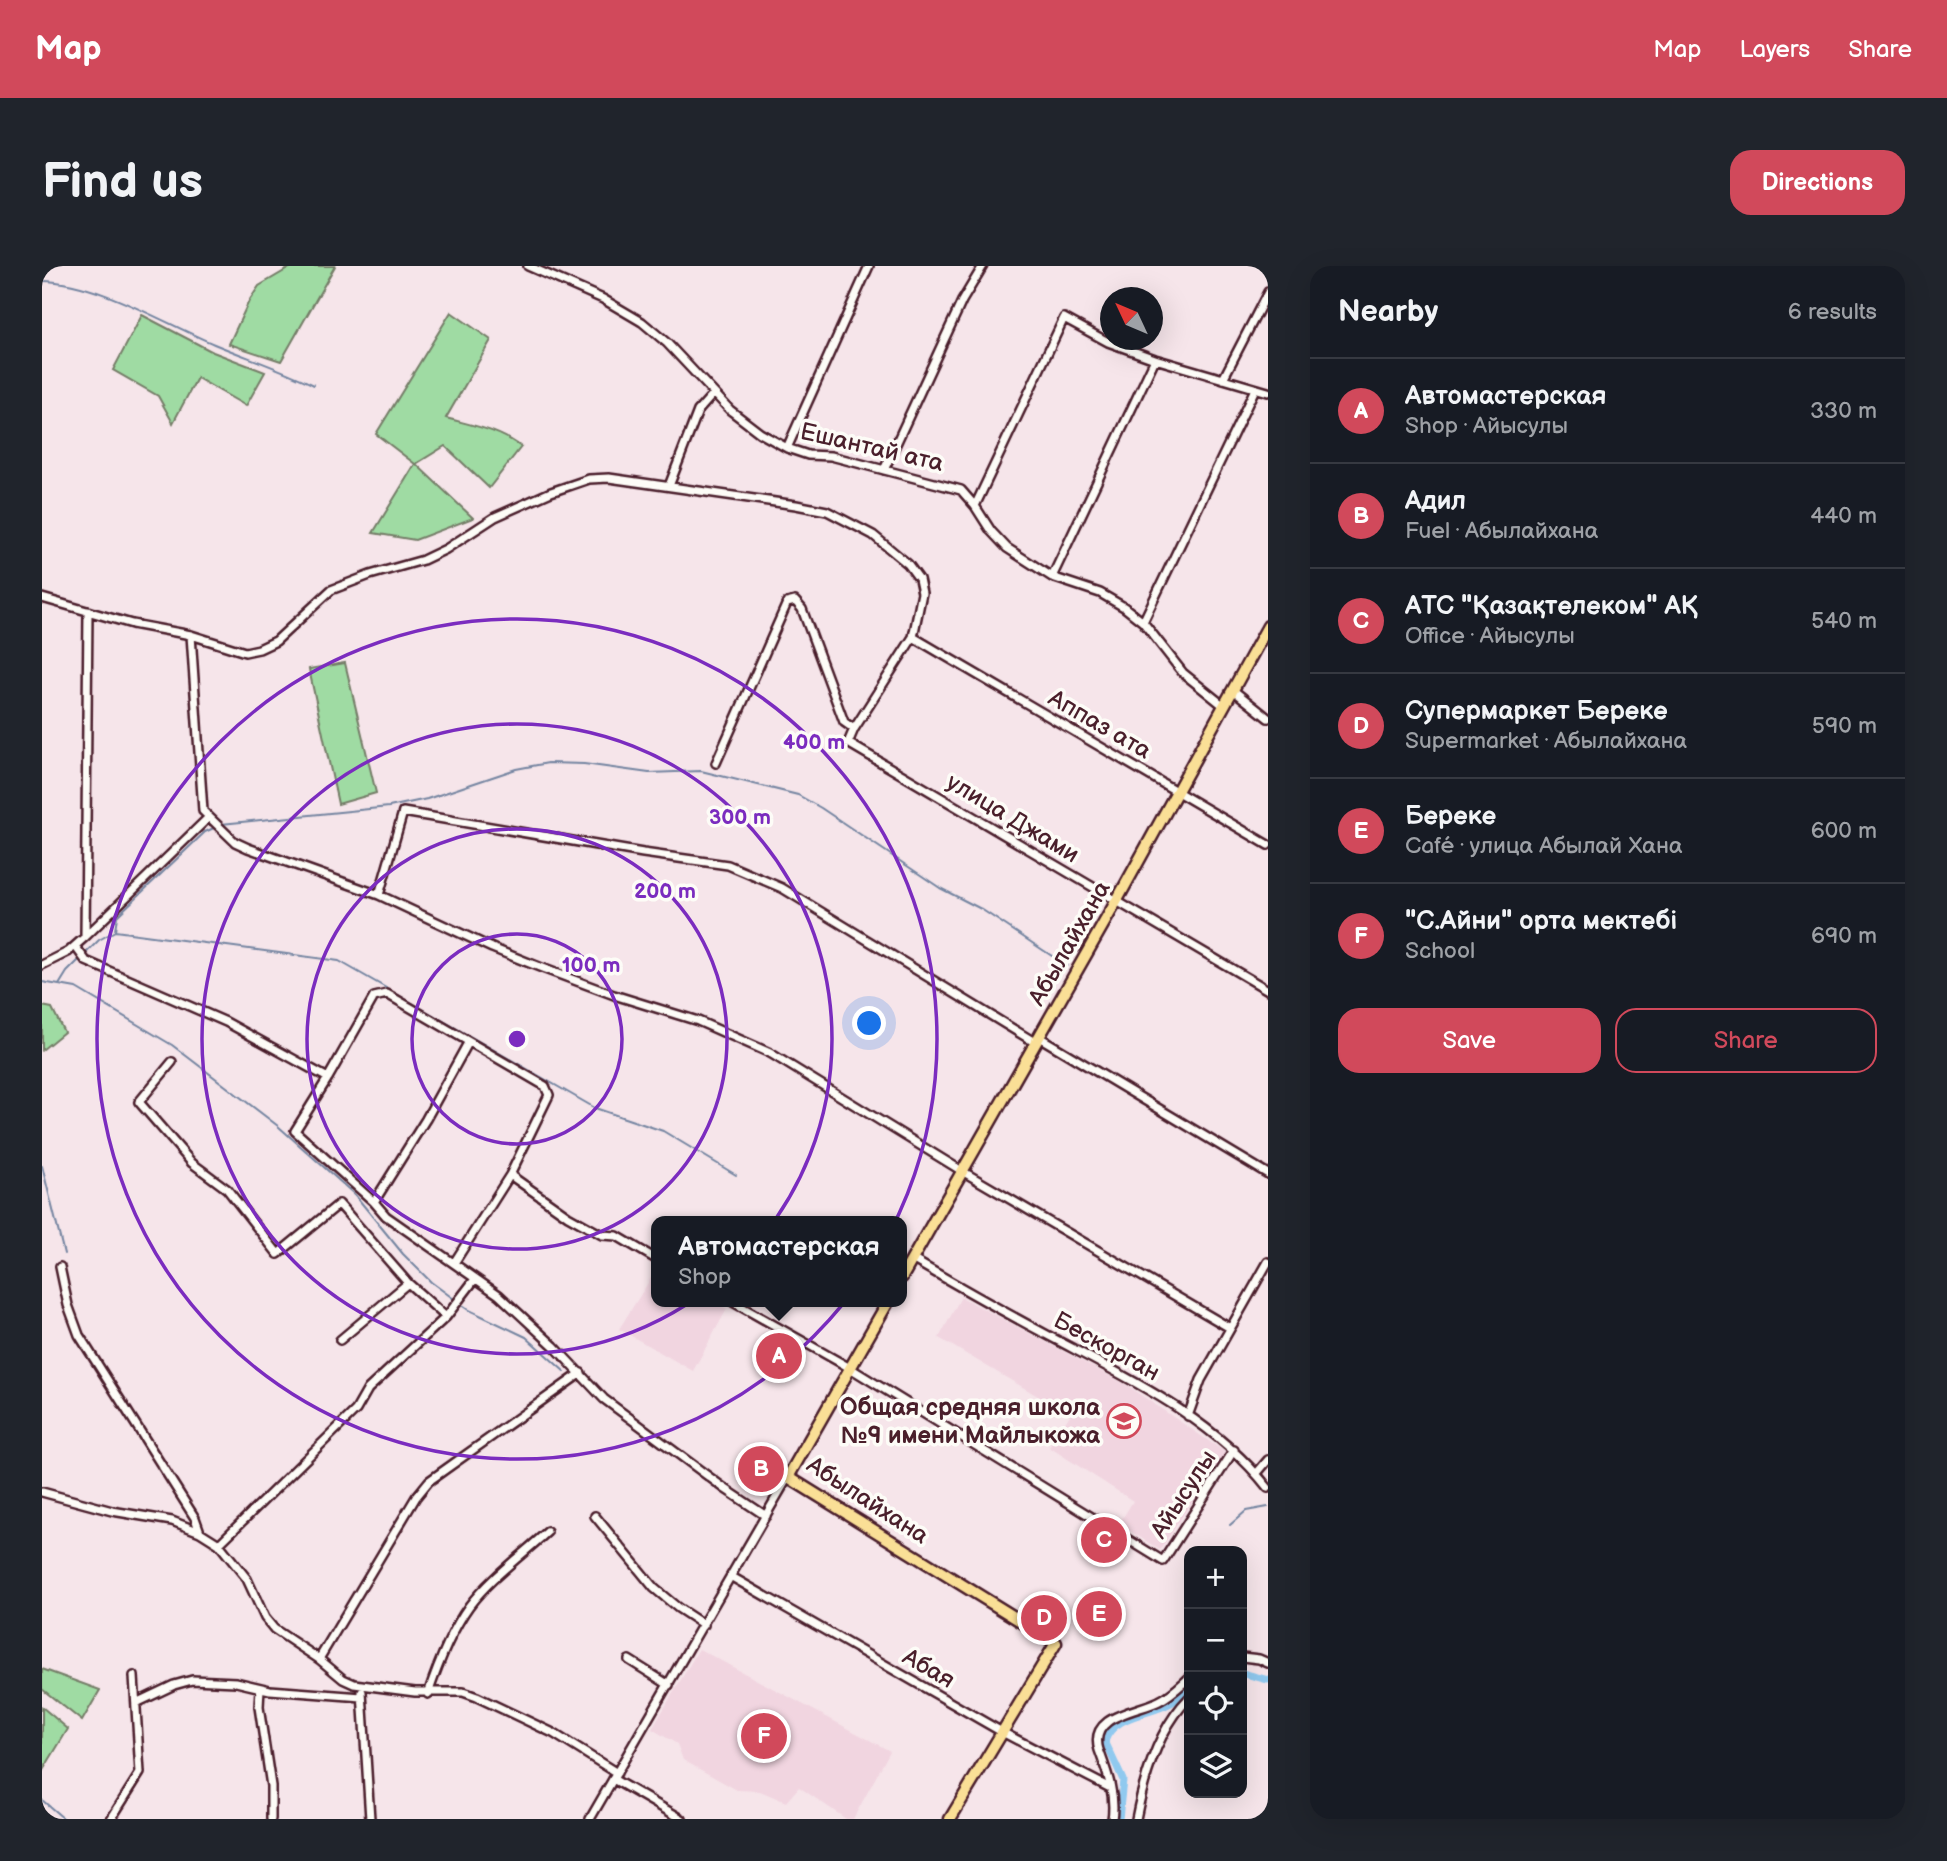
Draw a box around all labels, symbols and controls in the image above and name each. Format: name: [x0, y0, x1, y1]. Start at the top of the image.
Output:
text: Map: [35, 29, 101, 69]
text: Map: [1653, 35, 1701, 64]
text: Layers: [1739, 35, 1810, 64]
text: Share: [1848, 35, 1912, 64]
button: Directions: [1730, 150, 1905, 215]
text: Find us: [42, 153, 203, 212]
north arrow: [1100, 287, 1163, 350]
text: Nearby: [1338, 294, 1438, 330]
text: 6 results: [1788, 298, 1877, 326]
text: Автомастерская: [1405, 381, 1606, 412]
text: A: [1354, 397, 1368, 425]
text: 330 m: [1810, 397, 1877, 425]
text: Shop · Айысулы: [1405, 412, 1568, 440]
street label: Ешантай ата: [797, 417, 946, 478]
text: Адил: [1405, 486, 1466, 517]
text: B: [1353, 502, 1369, 530]
text: 440 m: [1810, 502, 1877, 530]
text: Fuel · Абылайхана: [1405, 517, 1598, 545]
text: АТС "Қазақтелеком" АҚ: [1405, 591, 1698, 622]
text: C: [1353, 607, 1369, 635]
text: 540 m: [1811, 607, 1877, 635]
text: Office · Айысулы: [1405, 622, 1575, 650]
street label: Аппаз ата: [1042, 683, 1156, 765]
text: Супермаркет Береке: [1405, 696, 1668, 727]
text: D: [1353, 712, 1369, 740]
text: 590 m: [1812, 712, 1877, 740]
text: Supermarket · Абылайхана: [1405, 727, 1687, 755]
text: 400 m: [783, 730, 845, 755]
street label: улица Джами: [941, 767, 1084, 869]
text: Береке: [1405, 801, 1496, 832]
text: 300 m: [709, 805, 771, 830]
text: E: [1354, 817, 1368, 845]
text: 600 m: [1811, 817, 1877, 845]
text: Café · улица Абылай Хана: [1405, 832, 1683, 860]
street label: Абылайхана: [1022, 876, 1117, 1012]
text: 200 m: [634, 879, 696, 904]
text: "С.Айни" орта мектебі: [1405, 906, 1677, 937]
text: F: [1354, 922, 1368, 950]
text: 690 m: [1811, 922, 1877, 950]
text: School: [1405, 937, 1475, 965]
text: 100 m: [562, 953, 620, 978]
your location: [852, 1006, 886, 1040]
button: Save: [1338, 1008, 1601, 1073]
button: Share: [1615, 1008, 1877, 1073]
centre of rings: [505, 1027, 529, 1051]
popup: [651, 1216, 907, 1307]
text: Автомастерская: [678, 1232, 880, 1263]
text: Shop: [678, 1263, 731, 1291]
street label: Бескорган: [1049, 1305, 1165, 1387]
pin: A: [756, 1330, 802, 1382]
place label: Общая средняя школа №9 имени Майлыкожа: [840, 1393, 1101, 1450]
school or university icon: Общая средняя школа №9 имени Майлыкожа: [1105, 1402, 1143, 1440]
pin: B: [738, 1443, 784, 1495]
street label: Айысулы: [1144, 1445, 1223, 1545]
street label: Абылайхана: [801, 1450, 934, 1550]
pin: C: [1081, 1514, 1127, 1566]
map controls: [1184, 1546, 1247, 1798]
button: +: [1184, 1546, 1247, 1609]
pin: E: [1076, 1588, 1122, 1640]
pin: D: [1021, 1592, 1067, 1644]
button: −: [1184, 1609, 1247, 1672]
street label: Абая: [897, 1642, 960, 1695]
button: locate: [1184, 1672, 1247, 1735]
pin: F: [741, 1710, 787, 1762]
button: layers: [1184, 1735, 1247, 1798]

